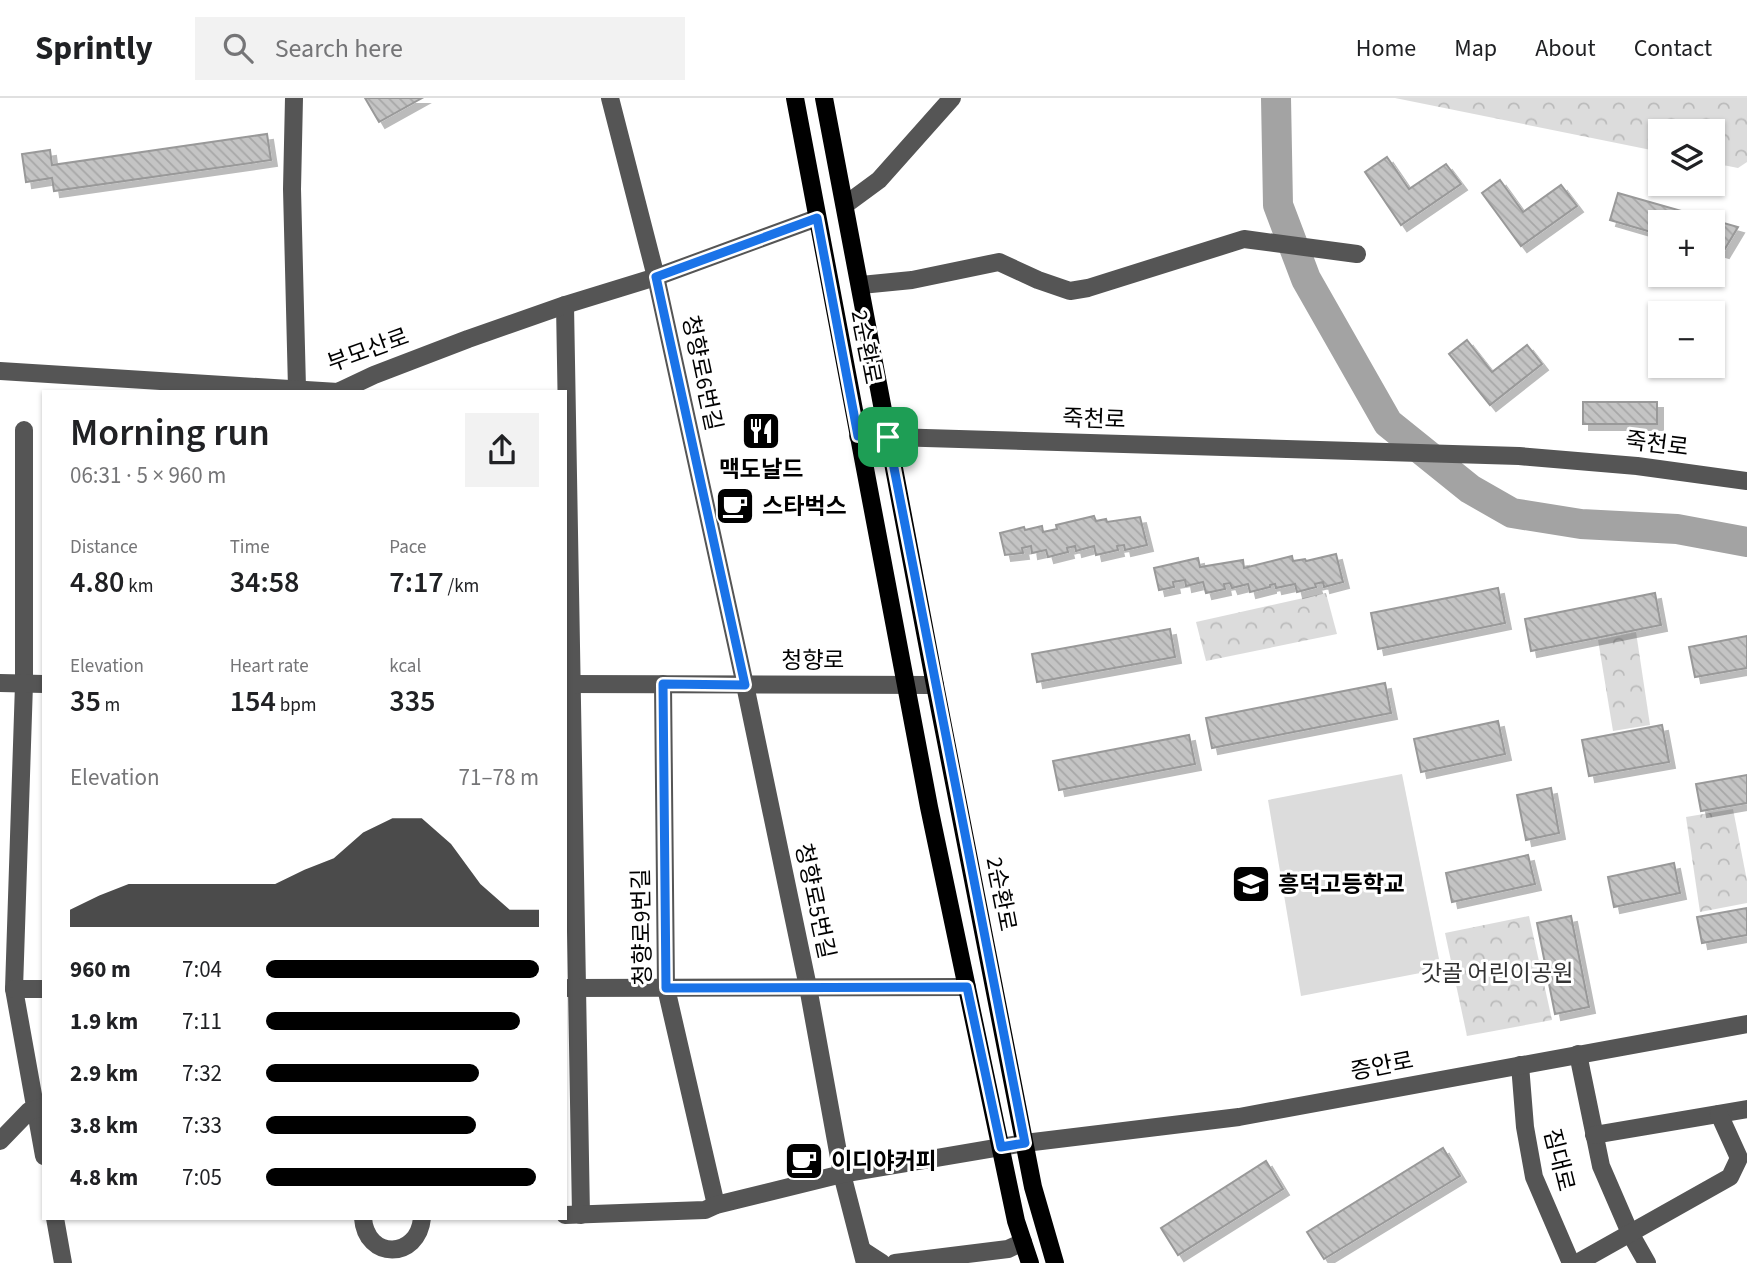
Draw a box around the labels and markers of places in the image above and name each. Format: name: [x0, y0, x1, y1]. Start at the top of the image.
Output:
pin: [858, 407, 918, 467]
restaurant icon: 맥도날드: [740, 410, 782, 452]
place label: 맥도날드: [719, 453, 803, 486]
cafe icon: 스타벅스: [714, 485, 756, 527]
place label: 스타벅스: [762, 490, 847, 523]
school or university icon: 흥덕고등학교: [1230, 863, 1272, 905]
place label: 흥덕고등학교: [1278, 868, 1405, 901]
cafe icon: 이디야커피: [783, 1140, 825, 1182]
place label: 이디야커피: [831, 1145, 937, 1178]

